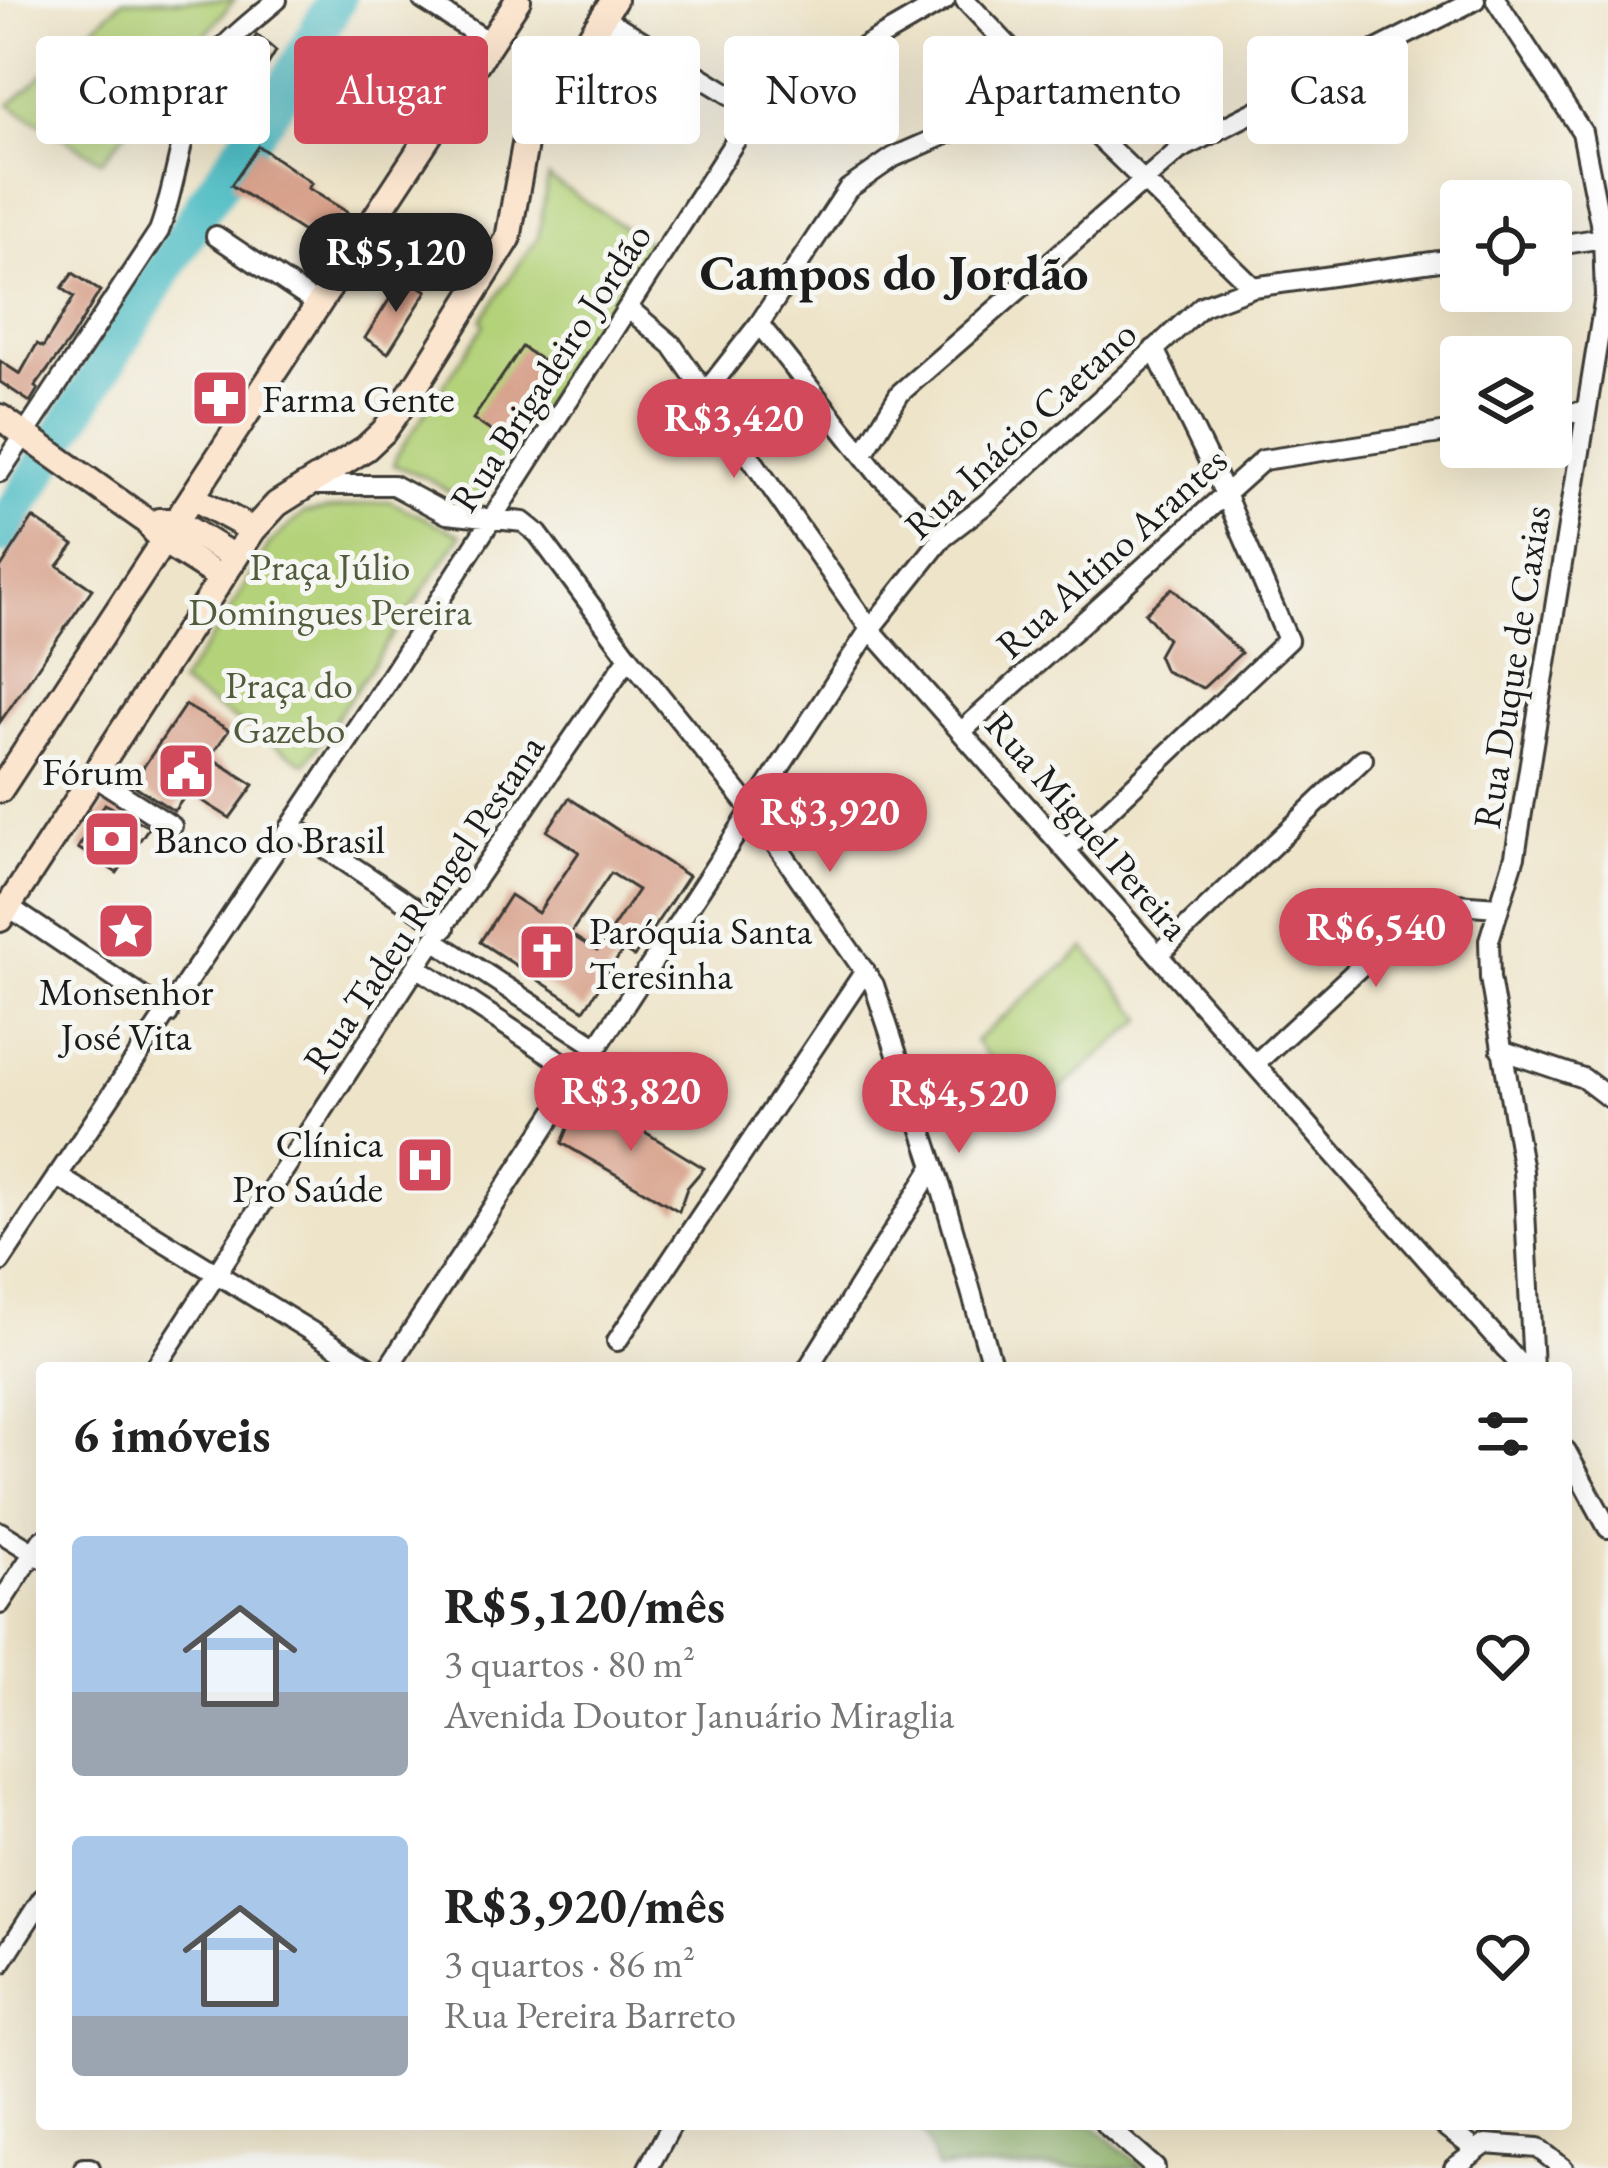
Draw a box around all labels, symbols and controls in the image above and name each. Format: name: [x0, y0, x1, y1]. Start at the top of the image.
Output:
chip: Comprar: [36, 36, 270, 144]
chip: Alugar: [294, 36, 488, 144]
chip: Filtros: [512, 36, 700, 144]
chip: Novo: [724, 36, 899, 144]
chip: Apartamento: [923, 36, 1223, 144]
chip: Casa: [1247, 36, 1408, 144]
map controls: [1440, 180, 1572, 468]
button: locate: [1440, 180, 1572, 312]
pin: R$5,120: [285, 213, 507, 315]
street label: Rua Brigadeiro Jordão: [438, 213, 663, 521]
text: R$5,120: [326, 226, 466, 277]
district label: Campos do Jordão: [700, 239, 1088, 305]
street label: Rua Inácio Caetano: [893, 308, 1147, 550]
button: layers: [1440, 336, 1572, 468]
pharmacy icon: Farma Gente: [189, 367, 251, 429]
place label: Farma Gente: [262, 373, 455, 424]
pin: R$3,420: [623, 379, 845, 481]
text: R$3,420: [664, 392, 804, 443]
street label: Rua Altino Arantes: [985, 435, 1238, 670]
street label: Rua Duque de Caxias: [1461, 502, 1562, 832]
park label: Praça Júlio Domingues Pereira: [188, 541, 472, 637]
park label: Praça do Gazebo: [225, 659, 353, 755]
street label: Rua Miguel Pereira: [974, 700, 1201, 951]
street label: Rua Tadeu Rangel Pestana: [291, 724, 556, 1082]
public building icon: Fórum: [155, 740, 217, 802]
place label: Fórum: [42, 746, 144, 797]
pin: R$3,920: [719, 773, 941, 875]
text: R$3,920: [760, 786, 900, 837]
bank icon: Banco do Brasil: [81, 808, 143, 870]
place label: Banco do Brasil: [154, 814, 385, 865]
pin: R$6,540: [1265, 888, 1487, 990]
place icon: Monsenhor José Vita: [95, 900, 157, 962]
text: R$6,540: [1306, 901, 1446, 952]
place label: Paróquia Santa Teresinha: [589, 905, 813, 1001]
church icon: Paróquia Santa Teresinha: [516, 921, 578, 983]
place label: Monsenhor José Vita: [38, 966, 214, 1062]
pin: R$3,820: [520, 1052, 742, 1154]
pin: R$4,520: [848, 1054, 1070, 1156]
text: R$3,820: [561, 1065, 701, 1116]
text: R$4,520: [889, 1067, 1029, 1118]
place label: Clínica Pro Saúde: [232, 1118, 383, 1214]
hospital icon: Clínica Pro Saúde: [394, 1134, 456, 1196]
text: 6 imóveis: [72, 1401, 271, 1467]
icon: filters: [1470, 1401, 1536, 1467]
text: R$5,120/mês: [444, 1572, 725, 1638]
icon: home: [168, 1584, 312, 1728]
icon: heart: [1470, 1623, 1536, 1689]
text: 3 quartos · 80 m²: [444, 1638, 695, 1689]
text: Avenida Doutor Januário Miraglia: [444, 1689, 954, 1740]
text: R$3,920/mês: [444, 1872, 725, 1938]
icon: home: [168, 1884, 312, 2028]
icon: heart: [1470, 1923, 1536, 1989]
text: 3 quartos · 86 m²: [444, 1938, 695, 1989]
text: Rua Pereira Barreto: [444, 1989, 736, 2040]

